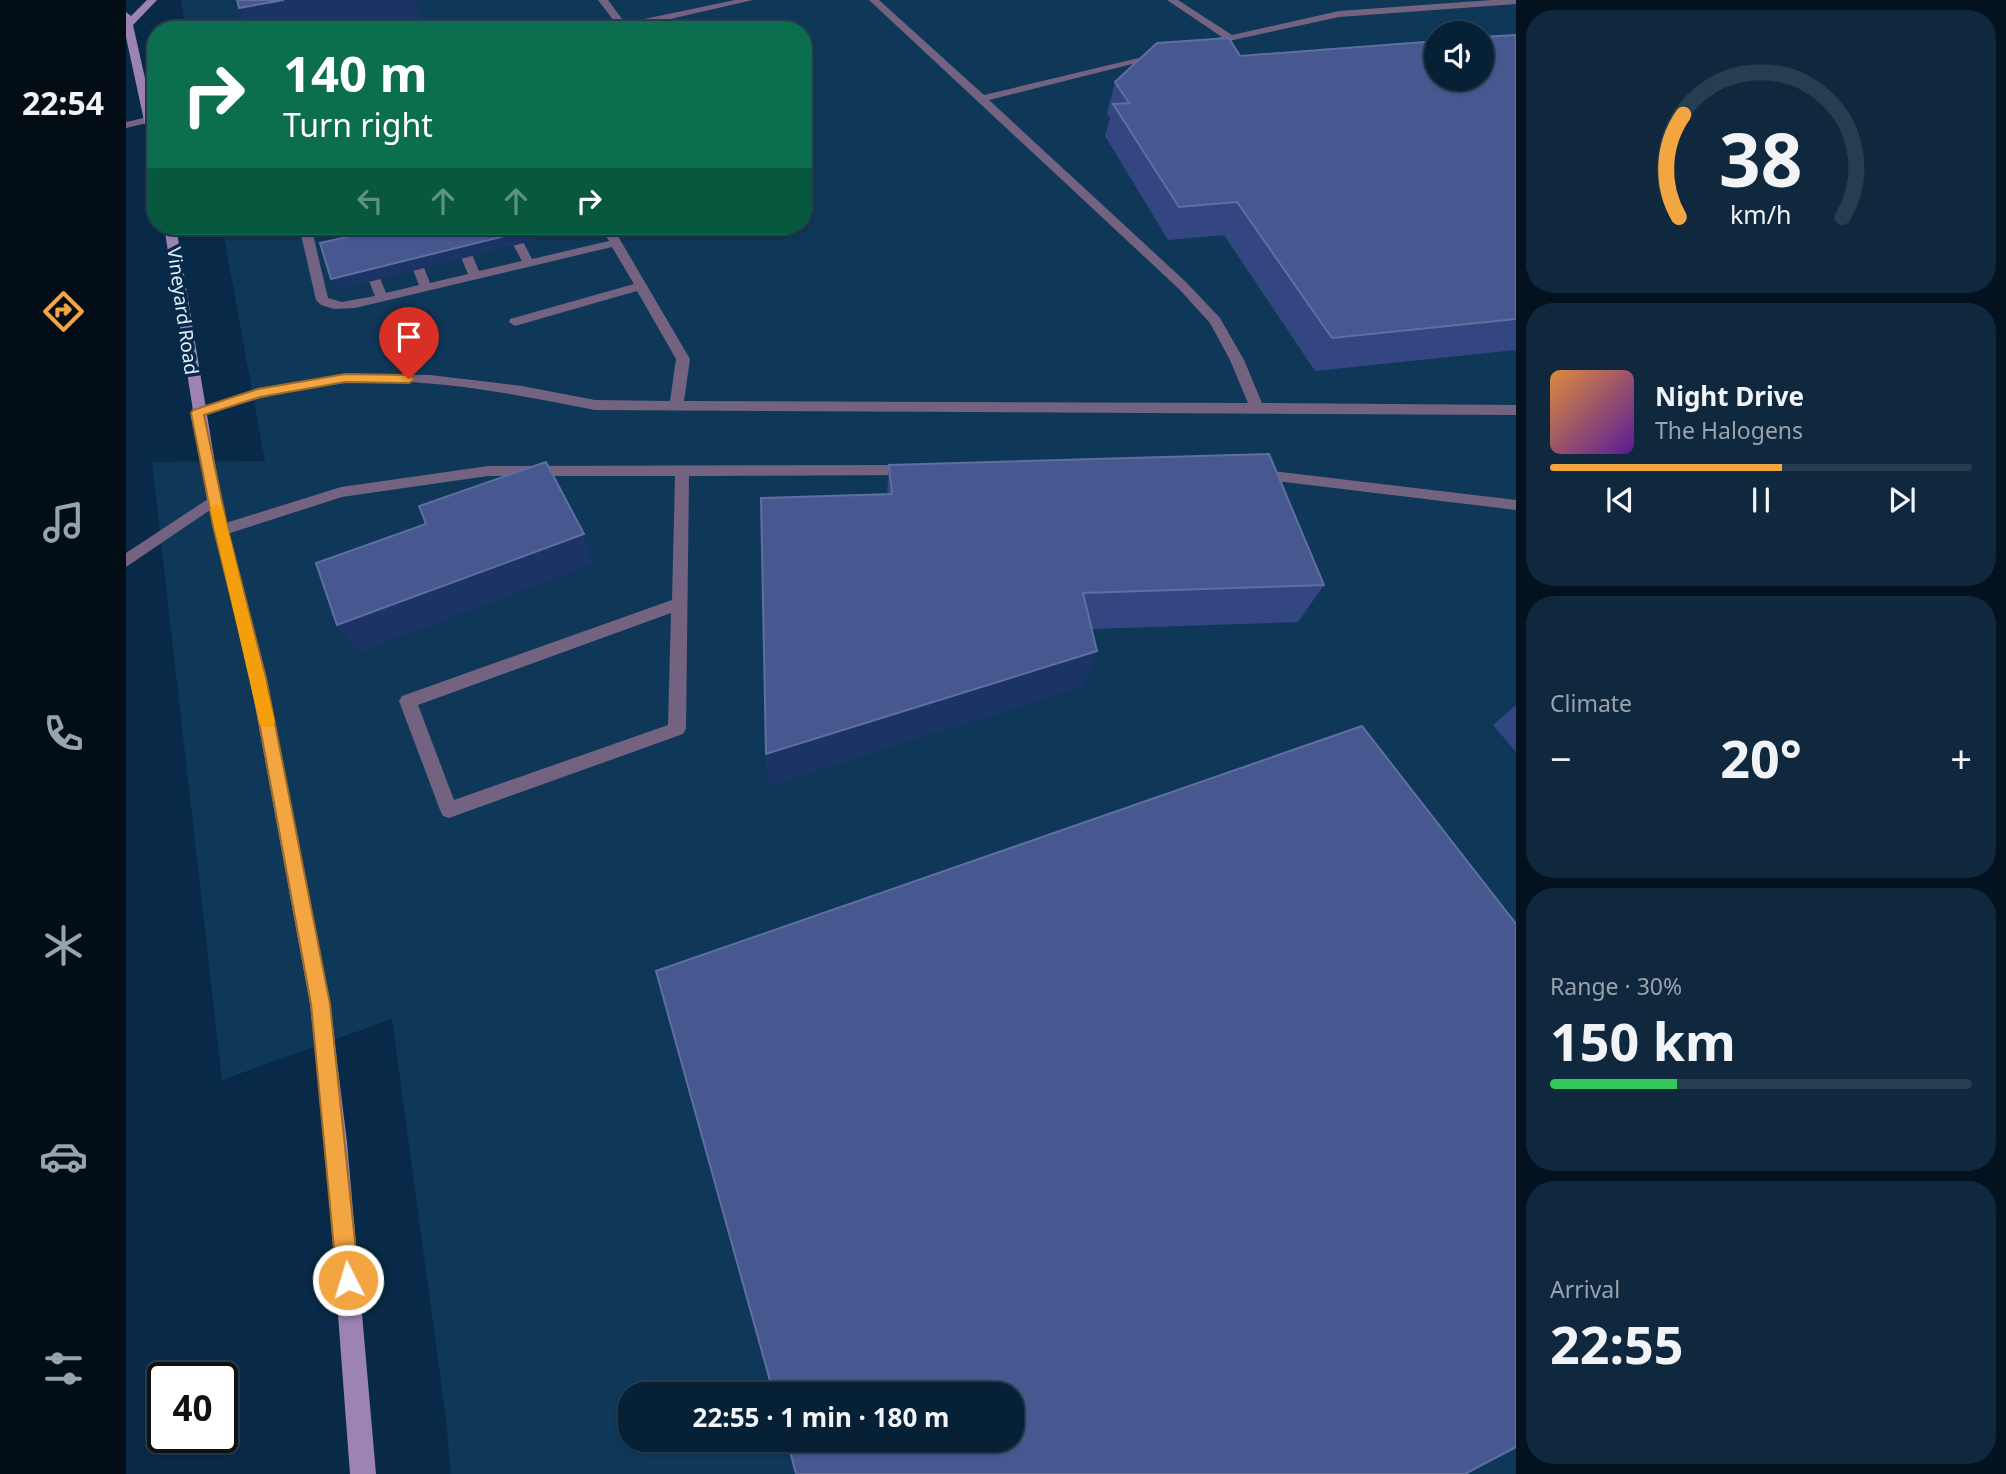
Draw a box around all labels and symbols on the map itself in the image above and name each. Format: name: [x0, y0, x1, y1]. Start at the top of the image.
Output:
street label: Vineyard Road: [161, 246, 205, 376]
pin: [379, 307, 439, 379]
position arrow: [311, 1243, 385, 1317]
speed limit sign: 40: [147, 1362, 238, 1453]

